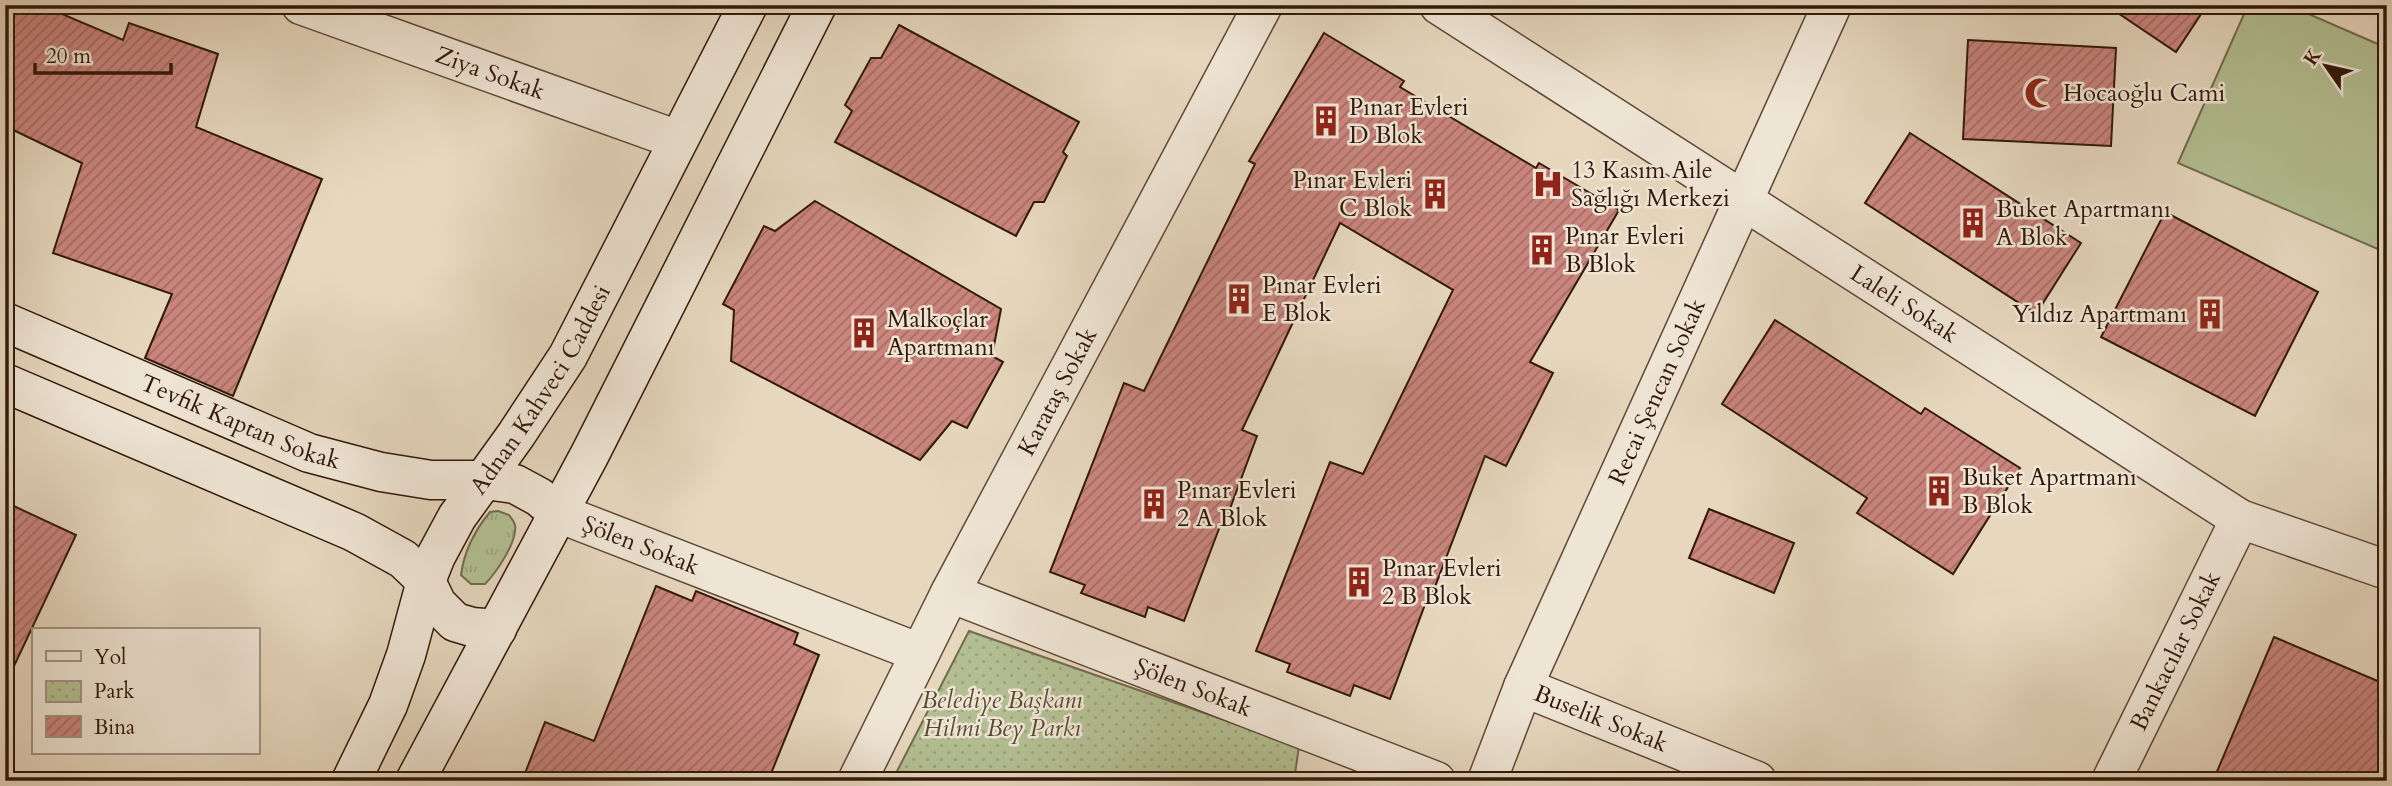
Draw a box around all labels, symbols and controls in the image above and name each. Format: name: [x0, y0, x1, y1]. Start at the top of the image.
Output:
scale bar: [35, 32, 172, 76]
north arrow: [2290, 32, 2360, 102]
street label: Ziya Sokak: [431, 38, 550, 108]
text: 20 m: [46, 42, 91, 71]
text: K: [2298, 43, 2328, 71]
mosque icon: Hocaoğlu Cami: [2023, 76, 2057, 110]
place label: Hocaoğlu Cami: [2063, 77, 2226, 110]
place label: Pınar Evleri D Blok: [1349, 91, 1469, 152]
building icon: Pınar Evleri D Blok: [1309, 104, 1343, 138]
place label: 13 Kasım Aile Sağlığı Merkezi: [1571, 154, 1730, 215]
place label: Pınar Evleri C Blok: [1292, 164, 1412, 225]
hospital icon: 13 Kasım Aile Sağlığı Merkezi: [1531, 167, 1565, 201]
building icon: Pınar Evleri C Blok: [1418, 177, 1452, 211]
place label: Buket Apartmanı A Blok: [1996, 193, 2171, 254]
building icon: Buket Apartmanı A Blok: [1956, 206, 1990, 240]
place label: Pınar Evleri B Blok: [1565, 220, 1685, 281]
building icon: Pınar Evleri B Blok: [1525, 233, 1559, 267]
street label: Laleli Sokak: [1844, 257, 1965, 351]
place label: Pınar Evleri E Blok: [1262, 269, 1382, 330]
street label: Adnan Kahveci Caddesi: [462, 279, 619, 502]
building icon: Pınar Evleri E Blok: [1222, 282, 1256, 316]
street label: Recai Şencan Sokak: [1601, 293, 1714, 490]
building icon: Yıldız Apartmanı: [2193, 297, 2227, 331]
place label: Yıldız Apartmanı: [2012, 298, 2187, 331]
place label: Malkoçlar Apartmanı: [887, 303, 995, 364]
building icon: Malkoçlar Apartmanı: [847, 316, 881, 350]
street label: Karataş Sokak: [1010, 322, 1105, 462]
street label: Tevfik Kaptan Sokak: [135, 366, 344, 478]
place label: Buket Apartmanı B Blok: [1962, 461, 2137, 522]
place label: Pınar Evleri 2 A Blok: [1177, 474, 1297, 535]
building icon: Buket Apartmanı B Blok: [1922, 474, 1956, 508]
building icon: Pınar Evleri 2 A Blok: [1137, 487, 1171, 521]
street label: Şölen Sokak: [577, 508, 704, 583]
place label: Pınar Evleri 2 B Blok: [1382, 552, 1502, 613]
building icon: Pınar Evleri 2 B Blok: [1342, 565, 1376, 599]
street label: Bankacılar Sokak: [2122, 566, 2229, 736]
legend: [32, 628, 259, 754]
text: Yol: [94, 643, 126, 672]
street label: Şölen Sokak: [1130, 650, 1257, 725]
text: Park: [94, 677, 135, 706]
street label: Buselik Sokak: [1529, 677, 1673, 761]
park label: Belediye Başkanı Hilmi Bey Parkı: [921, 684, 1083, 745]
text: Bina: [94, 713, 135, 742]

